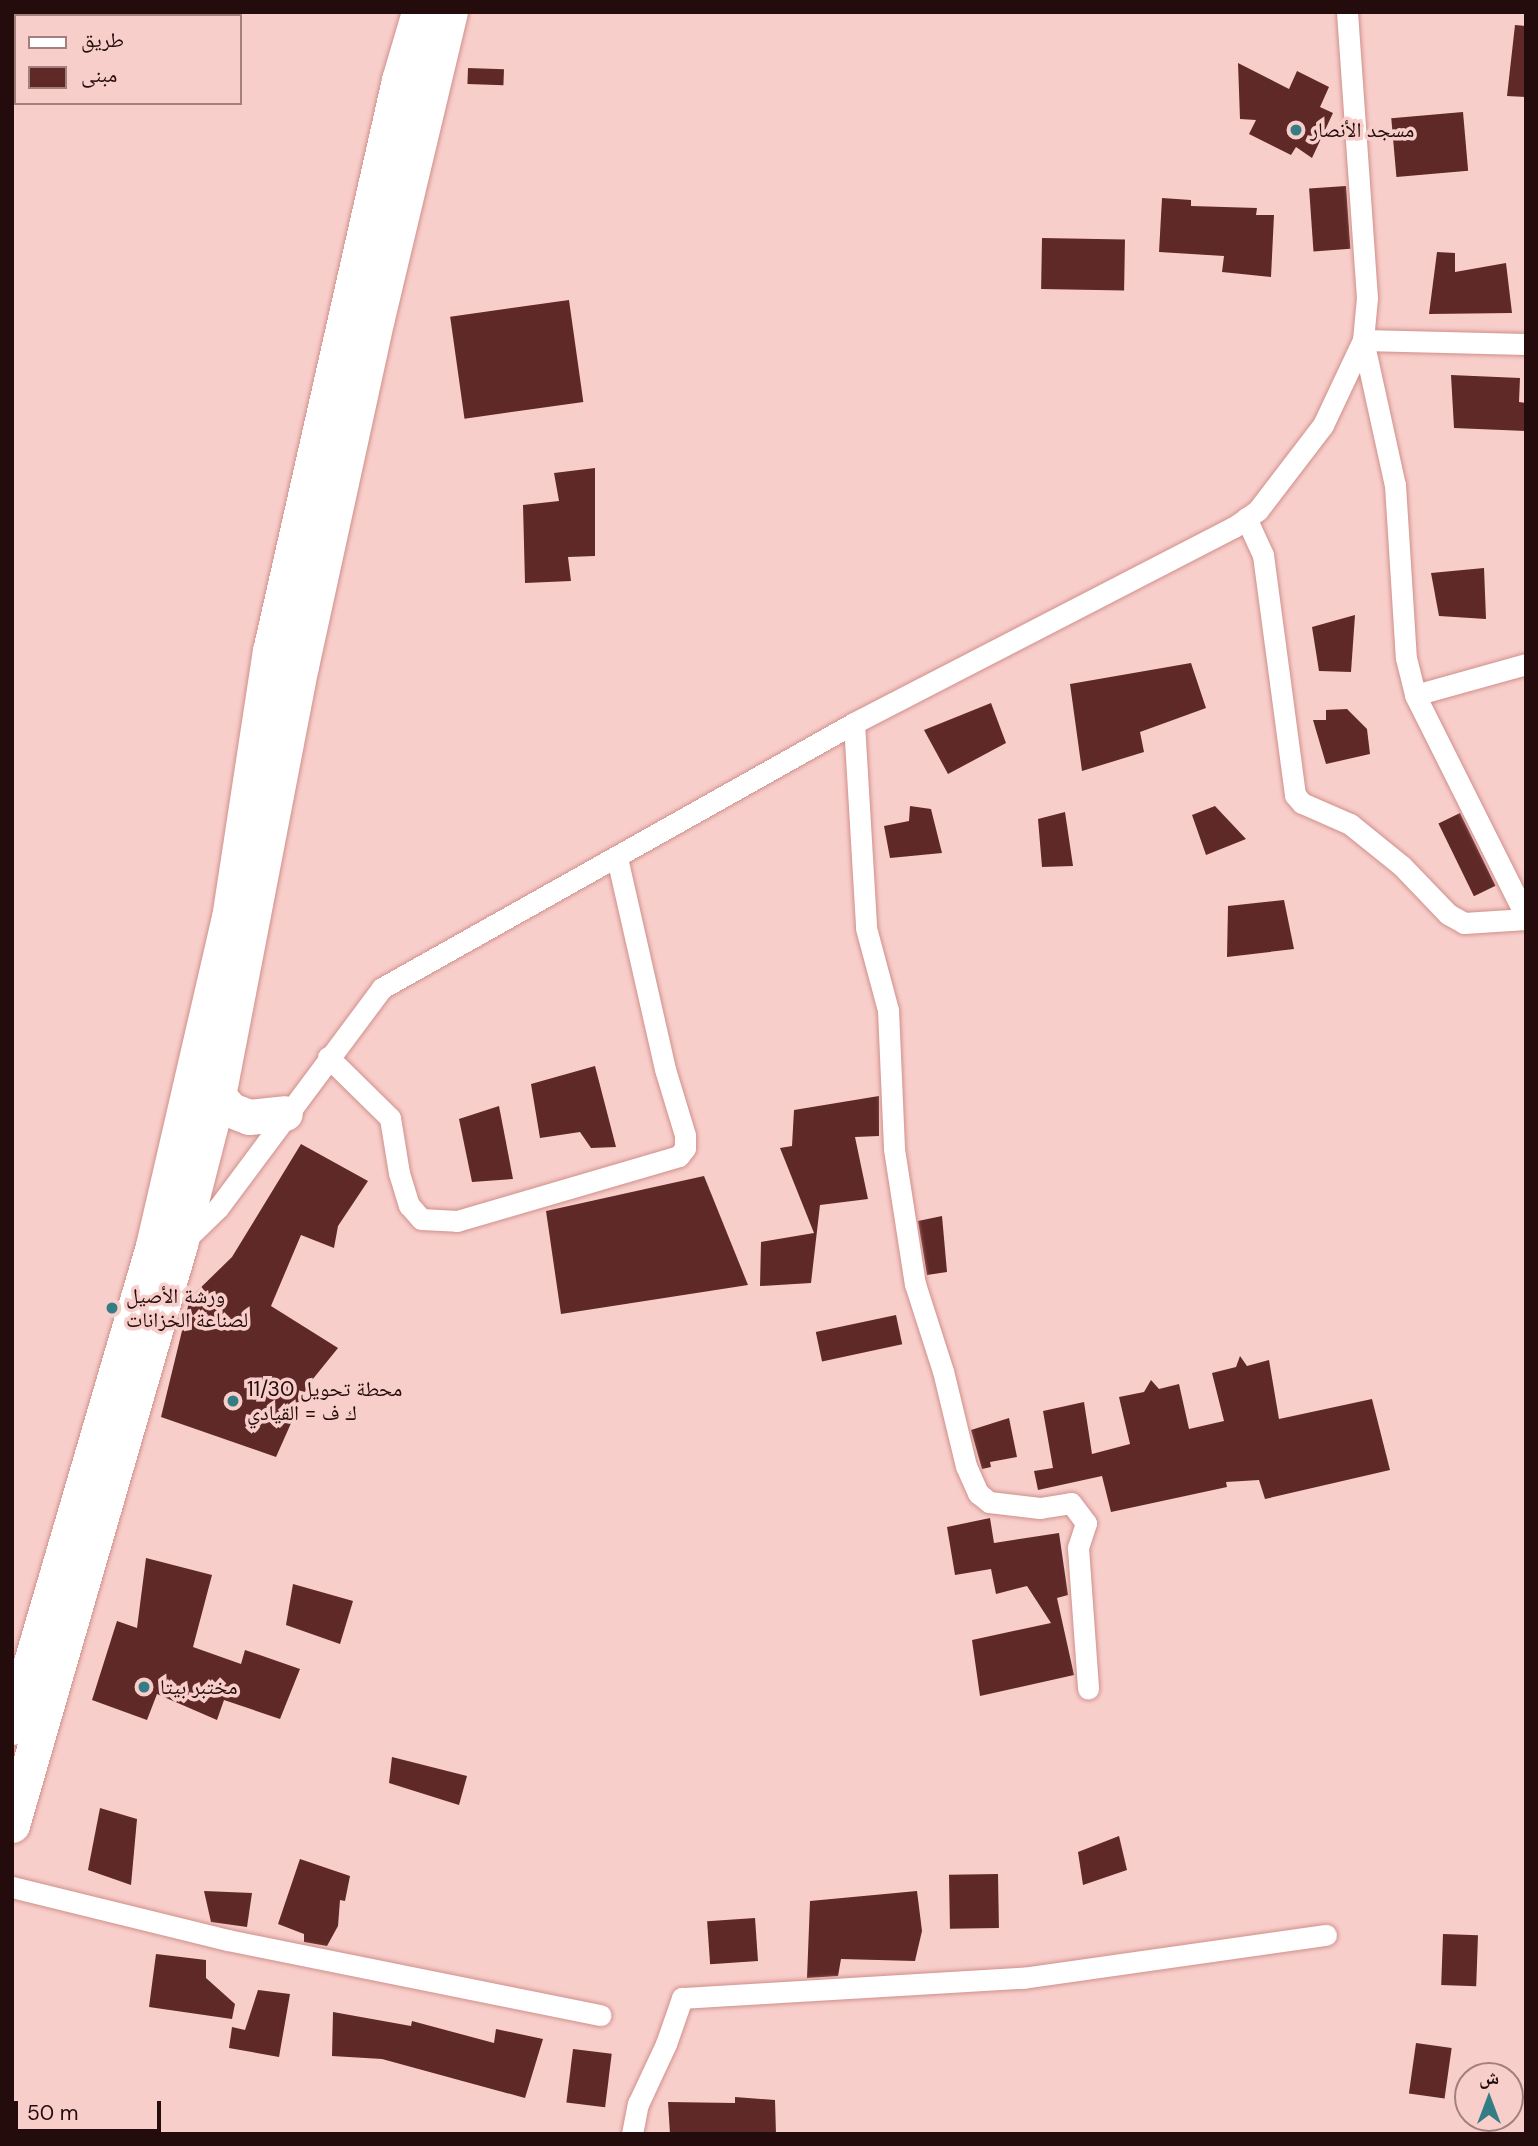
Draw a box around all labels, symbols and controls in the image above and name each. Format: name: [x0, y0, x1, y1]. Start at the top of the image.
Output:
legend: [14, 14, 242, 105]
text: طريق: [81, 26, 124, 54]
text: مبنى: [81, 61, 117, 89]
place label: مسجد الأنصار: [1310, 117, 1414, 143]
marker: مسجد الأنصار: [1288, 122, 1304, 138]
place label: ورشة الأصيل لصناعة الخزانات: [126, 1283, 248, 1333]
marker: ورشة الأصيل لصناعة الخزانات: [104, 1300, 120, 1316]
place label: محطة تحويل 11/30 ك ف = القيادي: [247, 1376, 402, 1426]
marker: محطة تحويل 11/30 ك ف = القيادي: [225, 1393, 241, 1409]
place label: مختبر بيتا: [160, 1674, 238, 1700]
marker: مختبر بيتا: [134, 1677, 154, 1697]
north arrow: [1454, 2062, 1524, 2132]
text: ش: [1479, 2065, 1499, 2090]
scale bar: [18, 2086, 164, 2130]
text: 50 m: [27, 2099, 78, 2127]

